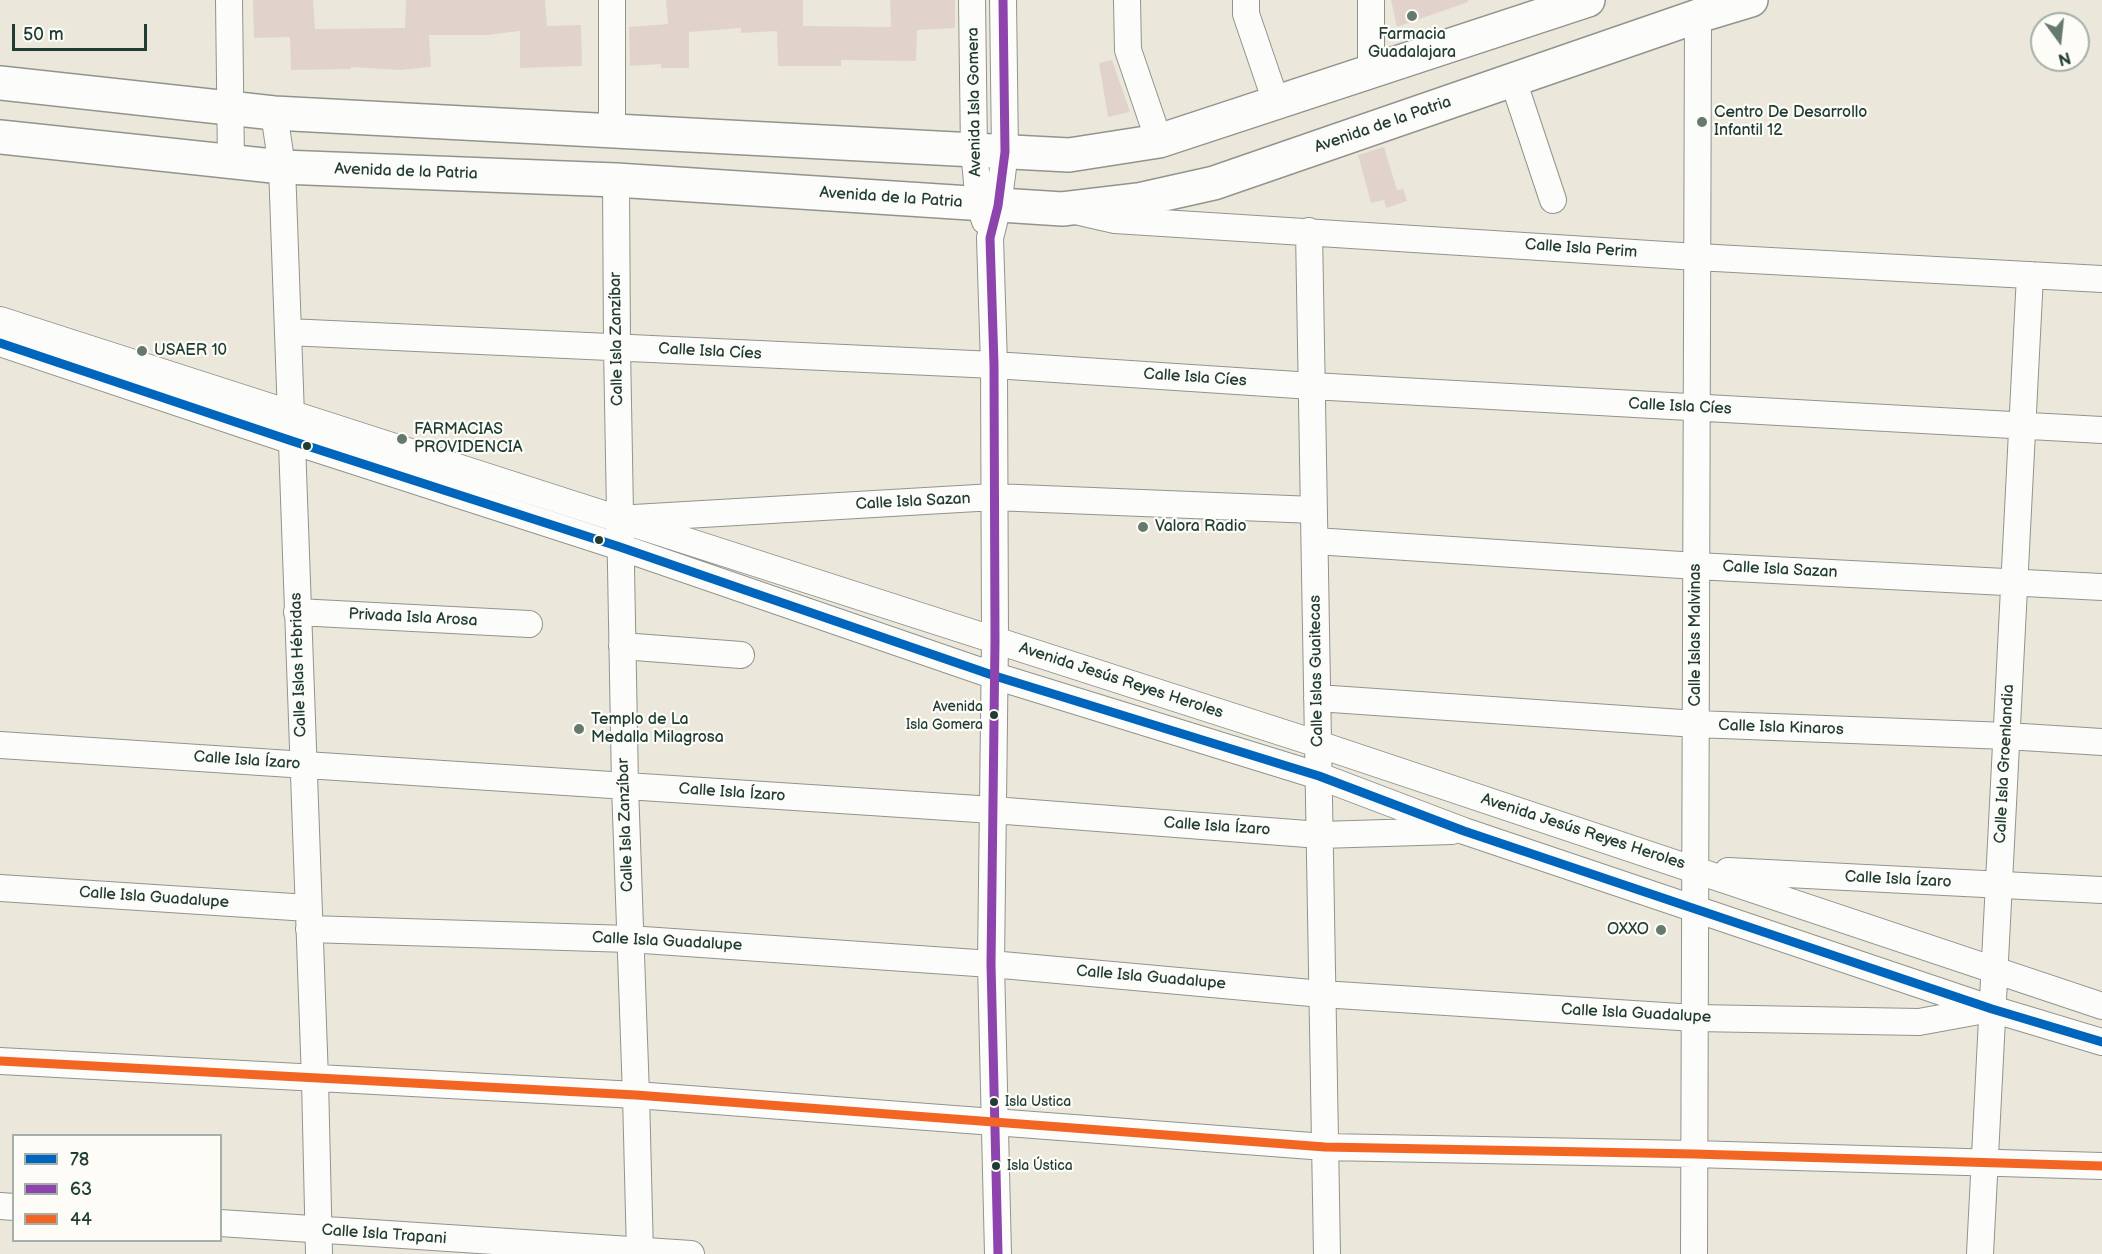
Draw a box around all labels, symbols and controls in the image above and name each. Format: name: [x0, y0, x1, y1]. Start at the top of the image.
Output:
marker: Farmacia Guadalajara: [1405, 9, 1419, 23]
scale bar: [15, 12, 150, 50]
north arrow: [2030, 12, 2090, 72]
text: 50 m: [23, 24, 64, 45]
place label: Farmacia Guadalajara: [1368, 25, 1456, 63]
street label: Avenida Isla Gomera: [964, 27, 986, 177]
text: N: [2056, 47, 2073, 69]
street label: Avenida de la Patria: [1312, 93, 1454, 157]
place label: Centro De Desarrollo Infantil 12: [1714, 103, 1867, 141]
marker: Centro De Desarrollo Infantil 12: [1695, 115, 1709, 129]
street label: Avenida de la Patria: [334, 160, 478, 184]
street label: Avenida de la Patria: [819, 183, 963, 213]
street label: Calle Isla Perim: [1524, 235, 1638, 263]
street label: Calle Isla Zanzíbar: [606, 272, 628, 406]
street label: Calle Isla Cíes: [658, 340, 762, 364]
place label: USAER 10: [154, 341, 227, 361]
marker: USAER 10: [135, 344, 149, 358]
street label: Calle Isla Cíes: [1143, 365, 1247, 391]
street label: Calle Isla Cíes: [1628, 395, 1732, 419]
place label: FARMACIAS PROVIDENCIA: [414, 420, 523, 458]
marker: FARMACIAS PROVIDENCIA: [395, 432, 409, 446]
unlabelled marker: [301, 440, 313, 452]
street label: Calle Isla Sazan: [855, 489, 971, 515]
place label: Valora Radio: [1155, 517, 1247, 537]
marker: Valora Radio: [1136, 520, 1150, 534]
unlabelled marker: [593, 534, 605, 546]
street label: Calle Isla Sazan: [1722, 557, 1838, 583]
street label: Calle Islas Malvinas: [1686, 564, 1706, 706]
street label: Calle Islas Hébridas: [287, 592, 311, 738]
street label: Calle Islas Guaitecas: [1306, 595, 1328, 747]
street label: Privada Isla Arosa: [348, 605, 478, 631]
street label: Avenida Jesús Reyes Heroles: [1017, 639, 1225, 723]
street label: Calle Isla Groenlandia: [1991, 684, 2019, 844]
place label: Avenida Isla Gomera: [906, 699, 983, 732]
marker: Avenida Isla Gomera: [988, 709, 1000, 721]
place label: Templo de La Medalla Milagrosa: [591, 710, 724, 748]
street label: Calle Isla Kinaros: [1718, 716, 1844, 740]
marker: Templo de La Medalla Milagrosa: [572, 722, 586, 736]
street label: Calle Isla Ízaro: [193, 748, 301, 774]
street label: Calle Isla Zanzíbar: [614, 758, 638, 892]
street label: Calle Isla Ízaro: [678, 780, 786, 806]
street label: Avenida Jesús Reyes Heroles: [1479, 790, 1687, 874]
street label: Calle Isla Ízaro: [1163, 814, 1271, 840]
street label: Calle Isla Ízaro: [1844, 868, 1952, 892]
street label: Calle Isla Guadalupe: [78, 883, 230, 913]
place label: OXXO: [1607, 920, 1649, 940]
marker: OXXO: [1654, 923, 1668, 937]
street label: Calle Isla Guadalupe: [591, 928, 743, 956]
street label: Calle Isla Guadalupe: [1075, 962, 1227, 994]
street label: Calle Isla Guadalupe: [1560, 1000, 1712, 1028]
place label: Isla Ustica: [1005, 1094, 1071, 1110]
marker: Isla Ustica: [988, 1096, 1000, 1108]
legend: [12, 1134, 222, 1242]
text: 78: [70, 1149, 89, 1170]
place label: Isla Ústica: [1007, 1158, 1073, 1174]
marker: Isla Ústica: [990, 1160, 1002, 1172]
text: 63: [70, 1179, 92, 1200]
text: 44: [70, 1209, 92, 1230]
street label: Calle Isla Trapani: [321, 1221, 447, 1249]

